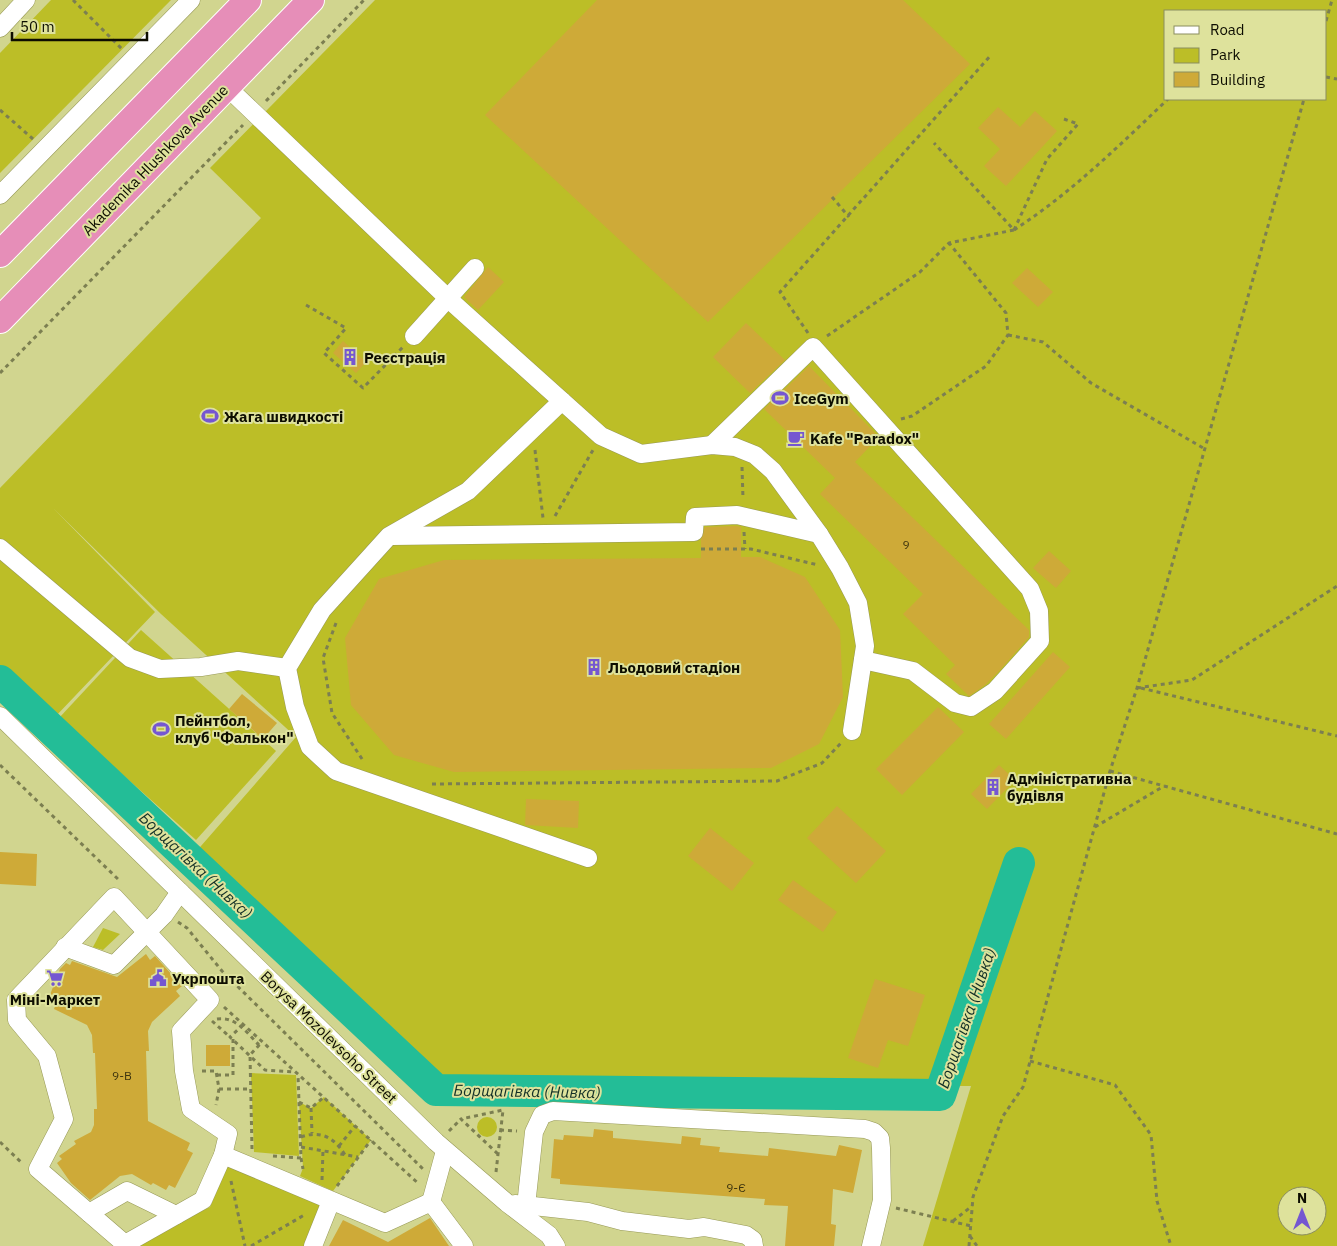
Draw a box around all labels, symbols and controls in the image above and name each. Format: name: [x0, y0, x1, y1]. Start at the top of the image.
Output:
scale bar: [12, 10, 148, 42]
legend: [1164, 10, 1327, 100]
text: 50 m: [20, 17, 55, 36]
text: Road: [1210, 20, 1245, 39]
text: Park: [1210, 45, 1240, 64]
text: Building: [1210, 70, 1265, 89]
street label: Akademika Hlushkova Avenue: [78, 81, 232, 239]
building icon: Реєстрація: [340, 347, 360, 367]
place label: Реєстрація: [364, 348, 445, 367]
sports icon: IceGym: [770, 388, 790, 408]
place label: IceGym: [794, 389, 849, 408]
sports icon: Жага швидкості: [200, 406, 220, 426]
place label: Жага швидкості: [224, 407, 343, 426]
cafe icon: Kafe "Paradox": [786, 428, 806, 448]
place label: Kafe "Paradox": [810, 429, 919, 448]
house number: 9: [902, 537, 910, 552]
building icon: Льодовий стадіон: [584, 657, 604, 677]
place label: Льодовий стадіон: [608, 658, 740, 677]
place label: Пейнтбол, клуб "Фалькон": [175, 711, 294, 747]
sports icon: Пейнтбол, клуб "Фалькон": [151, 719, 171, 739]
place label: Адміністративна будівля: [1007, 769, 1132, 805]
building icon: Адміністративна будівля: [983, 777, 1003, 797]
water label: Борщагівка (Нивка): [135, 807, 257, 923]
water label: Борщагівка (Нивка): [933, 945, 999, 1091]
street label: Borysa Mozolevsoho Street: [257, 967, 401, 1107]
supermarket icon: Міні-Маркет: [45, 968, 65, 988]
public building icon: Укрпошта: [148, 968, 168, 988]
place label: Укрпошта: [172, 969, 245, 988]
place label: Міні-Маркет: [10, 990, 101, 1009]
house number: 9-В: [112, 1068, 132, 1083]
water label: Борщагівка (Нивка): [453, 1080, 601, 1102]
house number: 9-Є: [726, 1180, 746, 1195]
north arrow: [1277, 1186, 1327, 1236]
text: N: [1297, 1189, 1307, 1207]

